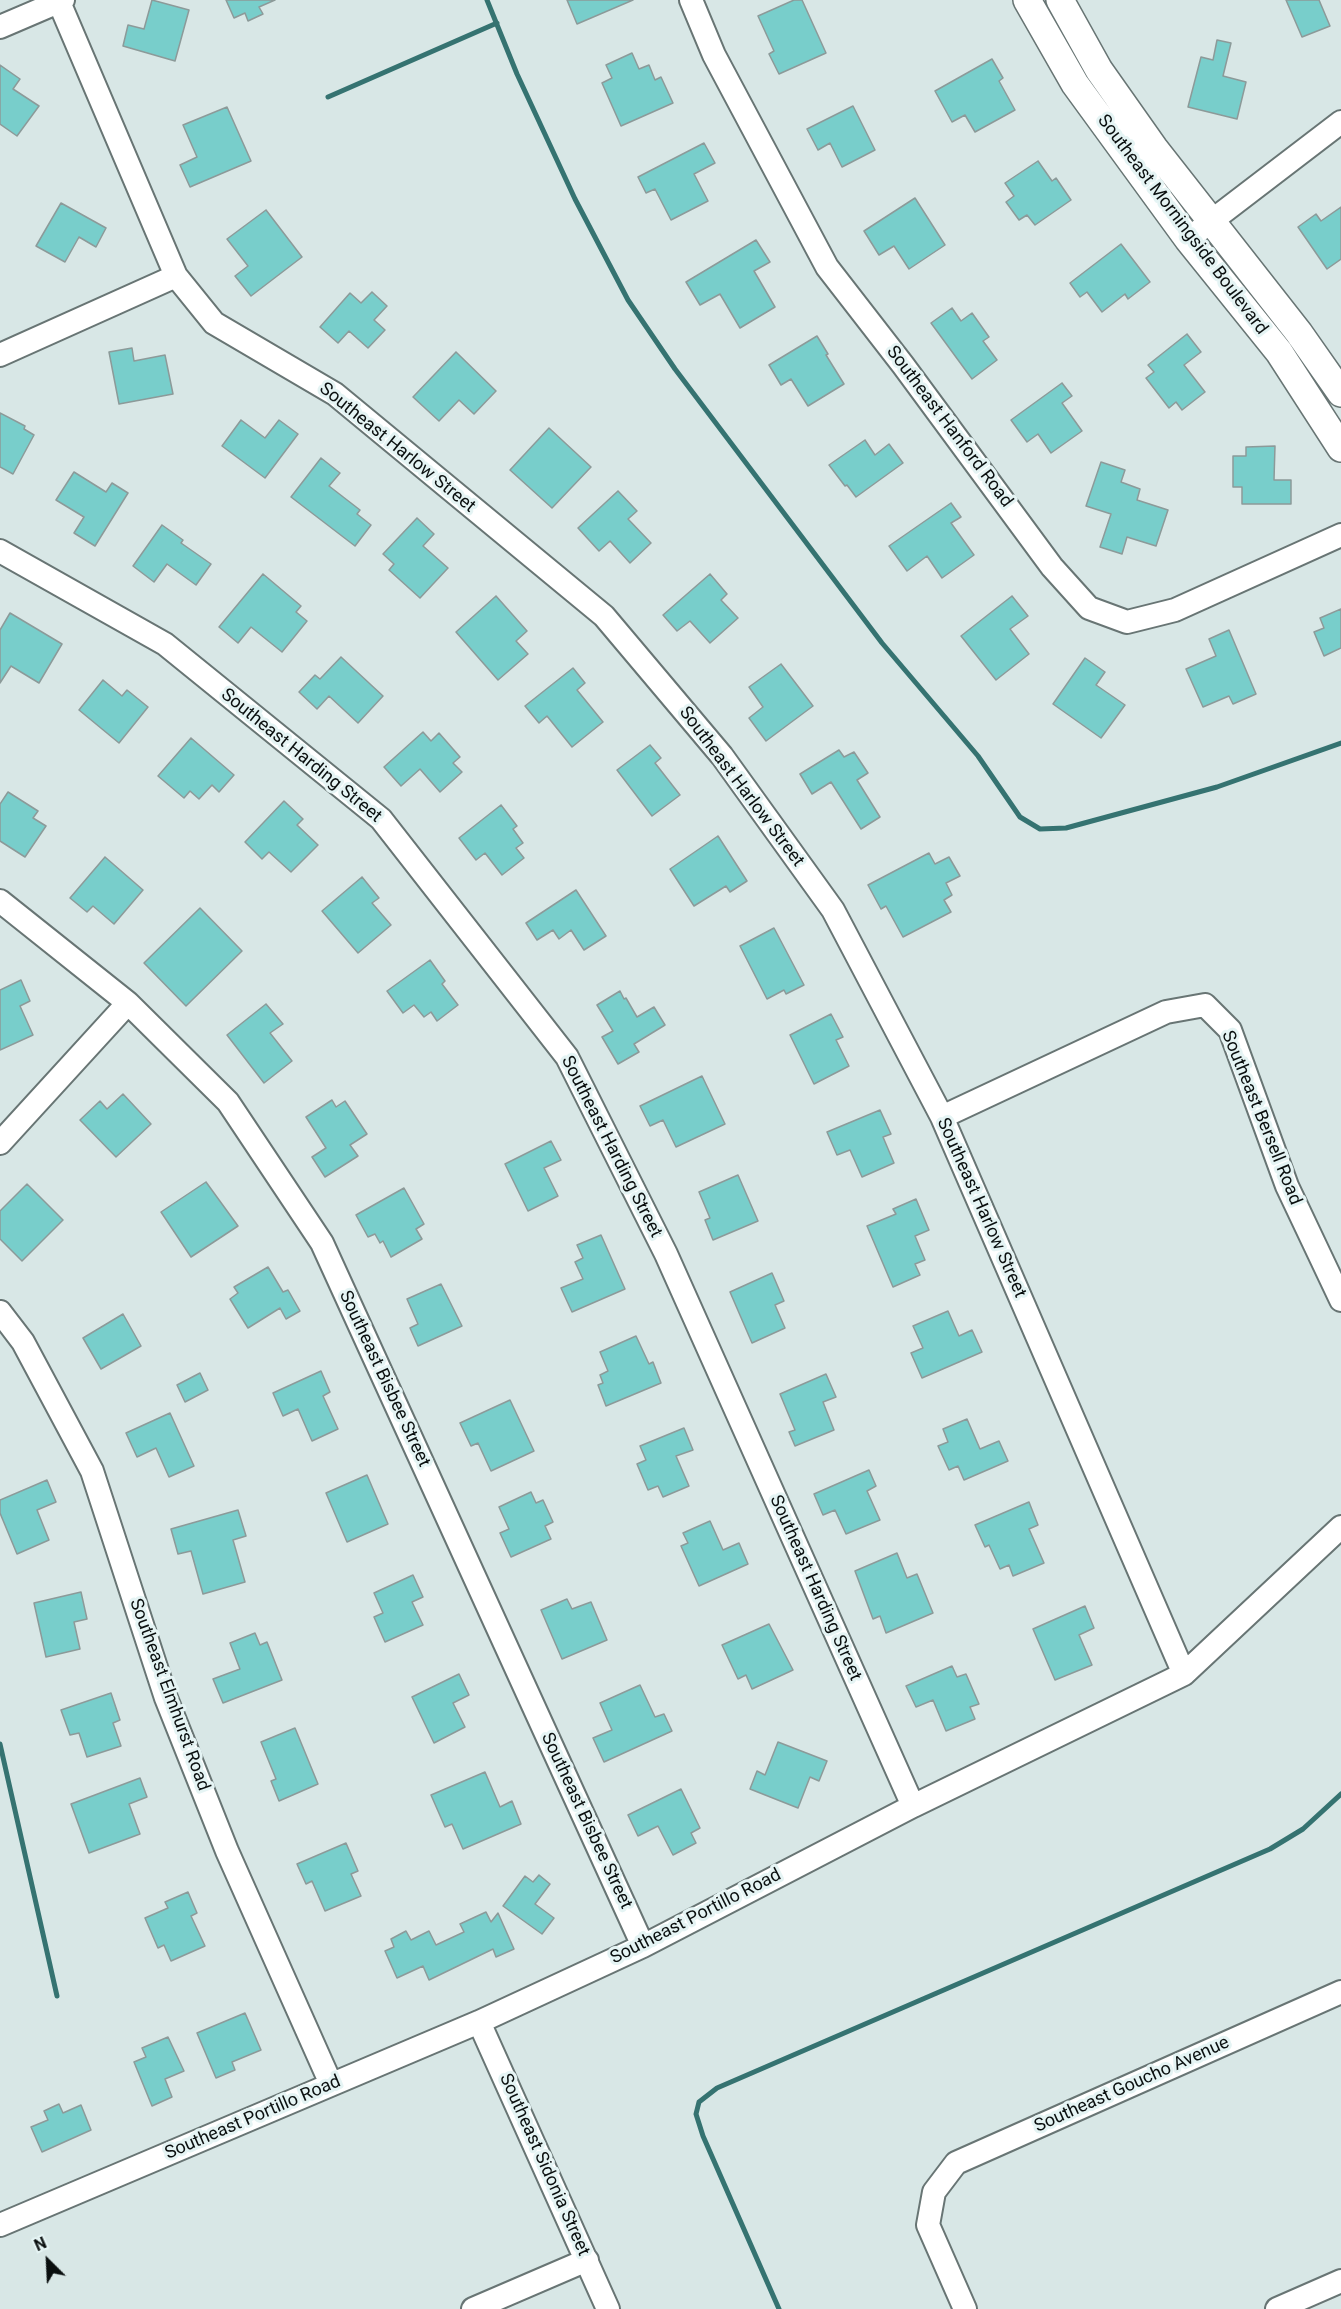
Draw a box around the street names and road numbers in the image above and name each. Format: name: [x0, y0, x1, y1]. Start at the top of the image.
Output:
street label: Southeast Morningside Boulevard: [1092, 111, 1272, 339]
street label: Southeast Hanford Road: [881, 342, 1017, 512]
street label: Southeast Harlow Street: [315, 378, 479, 518]
street label: Southeast Harding Street: [216, 684, 386, 828]
street label: Southeast Harlow Street: [674, 703, 808, 871]
street label: Southeast Bersell Road: [1216, 1028, 1306, 1208]
street label: Southeast Harding Street: [556, 1053, 666, 1241]
street label: Southeast Harlow Street: [932, 1115, 1030, 1301]
street label: Southeast Bisbee Street: [334, 1288, 434, 1470]
street label: Southeast Harding Street: [764, 1492, 866, 1684]
street label: Southeast Elmhurst Road: [124, 1596, 214, 1794]
street label: Southeast Bisbee Street: [536, 1730, 636, 1912]
street label: Southeast Portillo Road: [607, 1865, 785, 1969]
street label: Southeast Goucho Avenue: [1031, 2032, 1233, 2138]
street label: Southeast Portillo Road: [162, 2071, 344, 2165]
street label: Southeast Sidonia Street: [494, 2071, 594, 2259]

